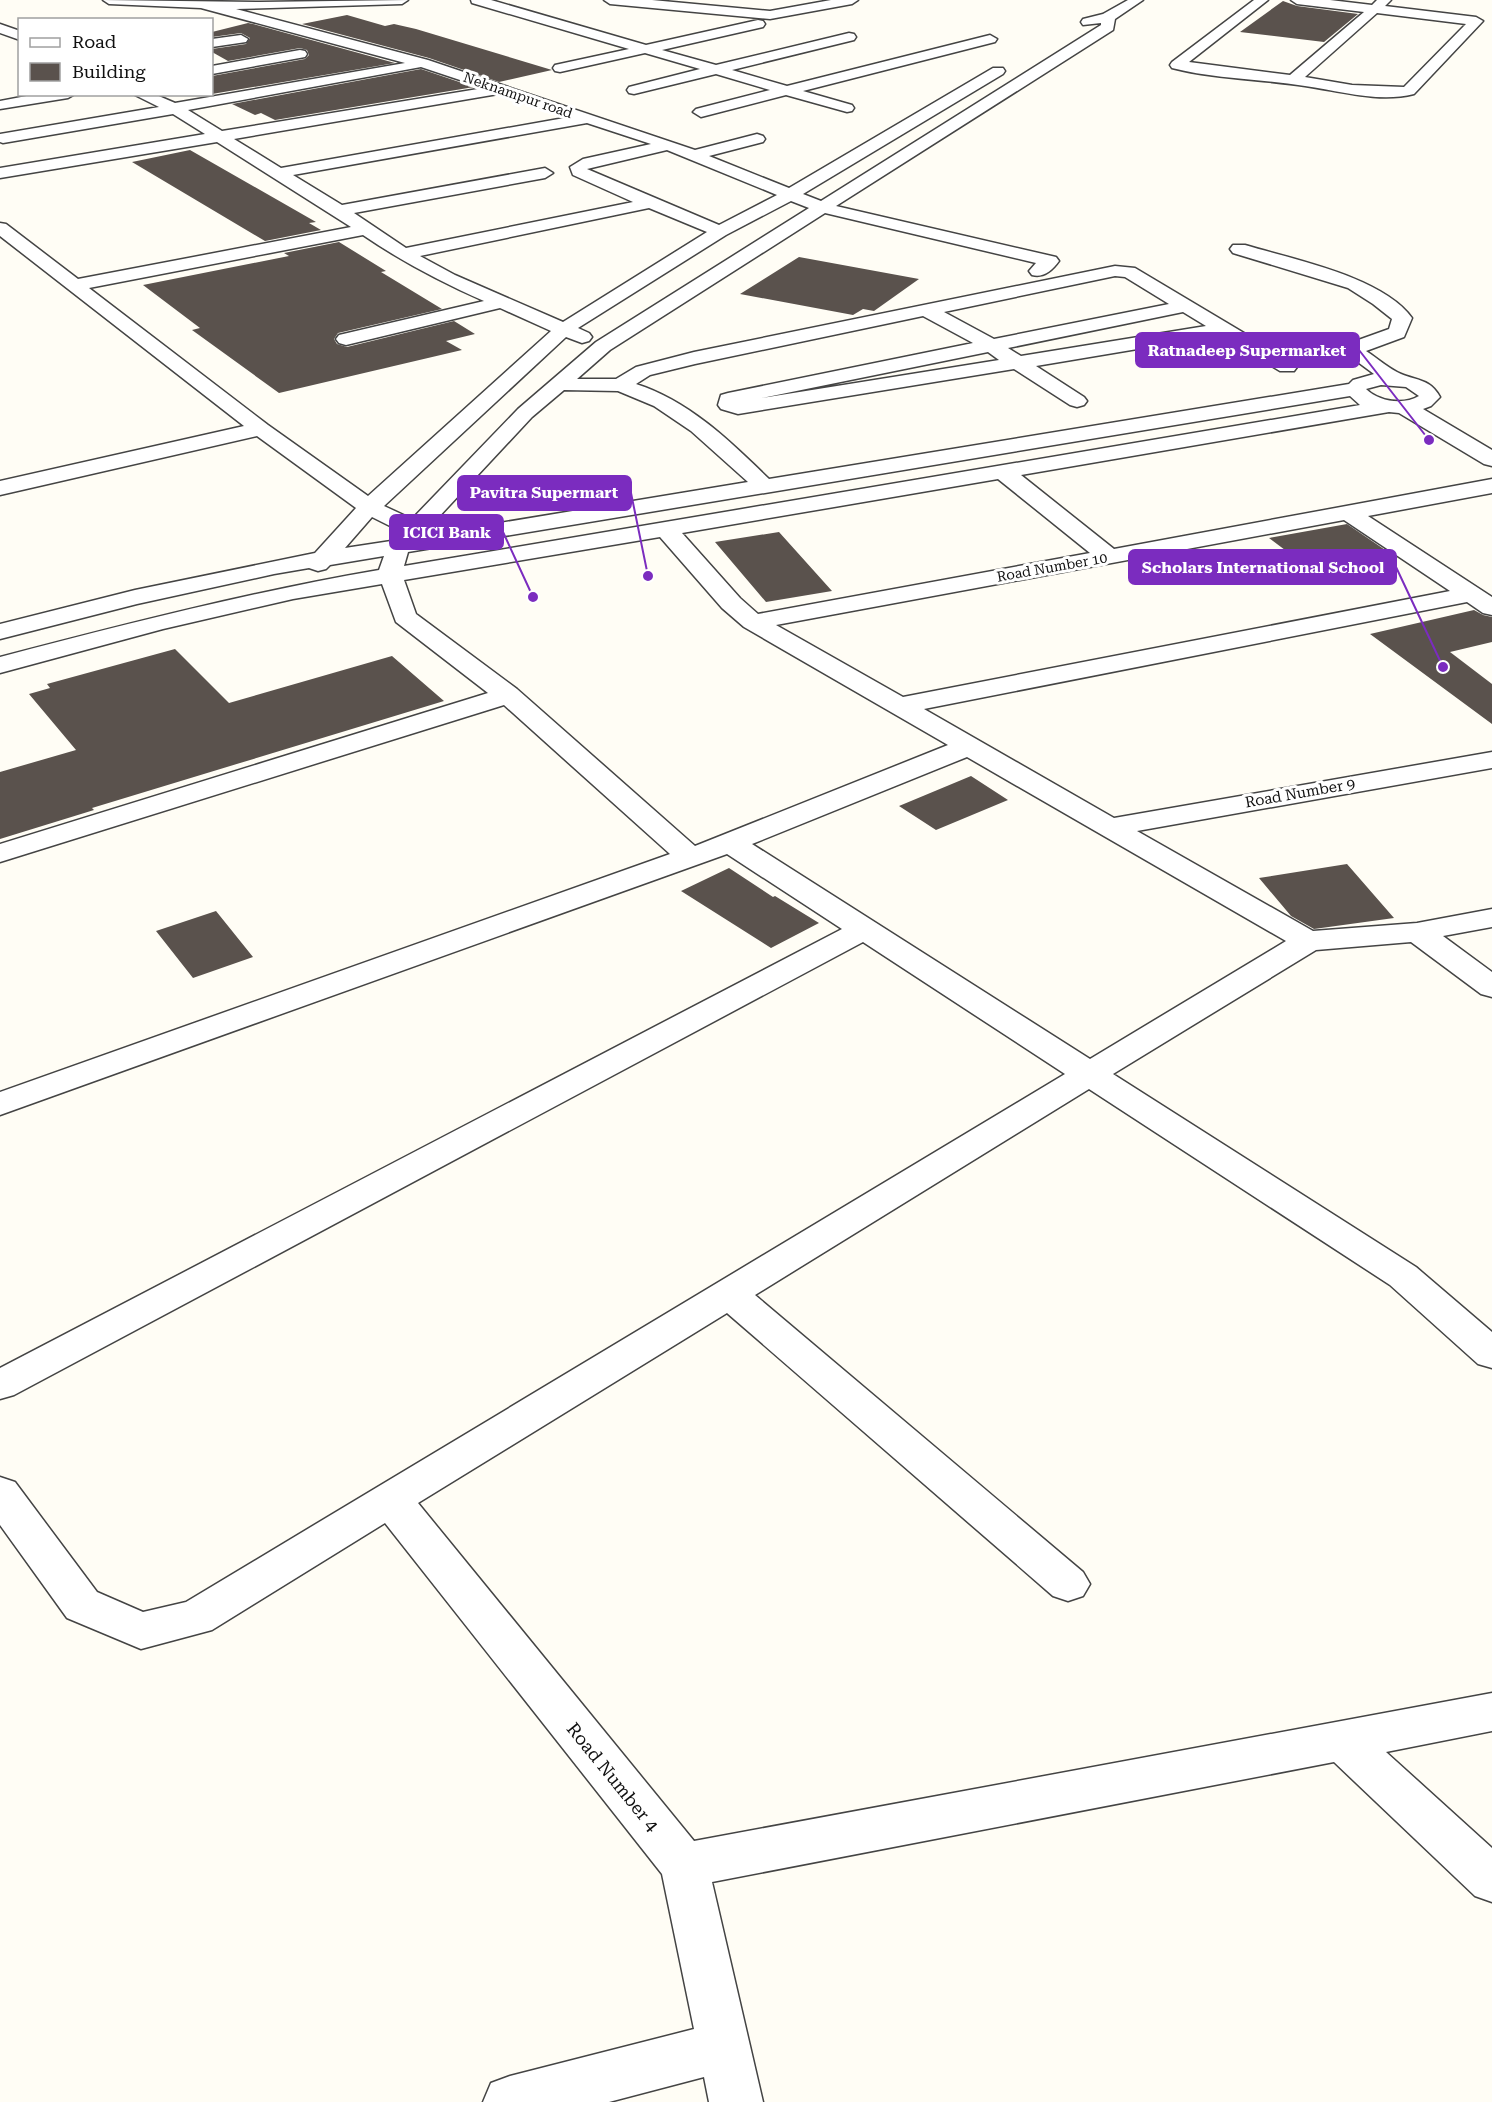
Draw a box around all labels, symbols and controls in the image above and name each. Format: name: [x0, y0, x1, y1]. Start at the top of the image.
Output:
legend: [18, 18, 213, 96]
text: Road: [72, 31, 117, 52]
text: Building: [72, 61, 146, 82]
street label: Neknampur road: [461, 69, 575, 121]
callout: Ratnadeep Supermarket: [1136, 333, 1359, 367]
text: Ratnadeep Supermarket: [1148, 341, 1347, 360]
callout: Pavitra Supermart: [458, 476, 631, 510]
text: Pavitra Supermart: [470, 483, 619, 502]
callout: ICICI Bank: [390, 515, 503, 549]
text: ICICI Bank: [403, 523, 491, 542]
street label: Road Number 10: [995, 549, 1109, 585]
callout: Scholars International School: [1129, 550, 1396, 584]
text: Scholars International School: [1142, 558, 1385, 577]
street label: Road Number 9: [1243, 774, 1357, 812]
street label: Road Number 4: [563, 1718, 663, 1836]

